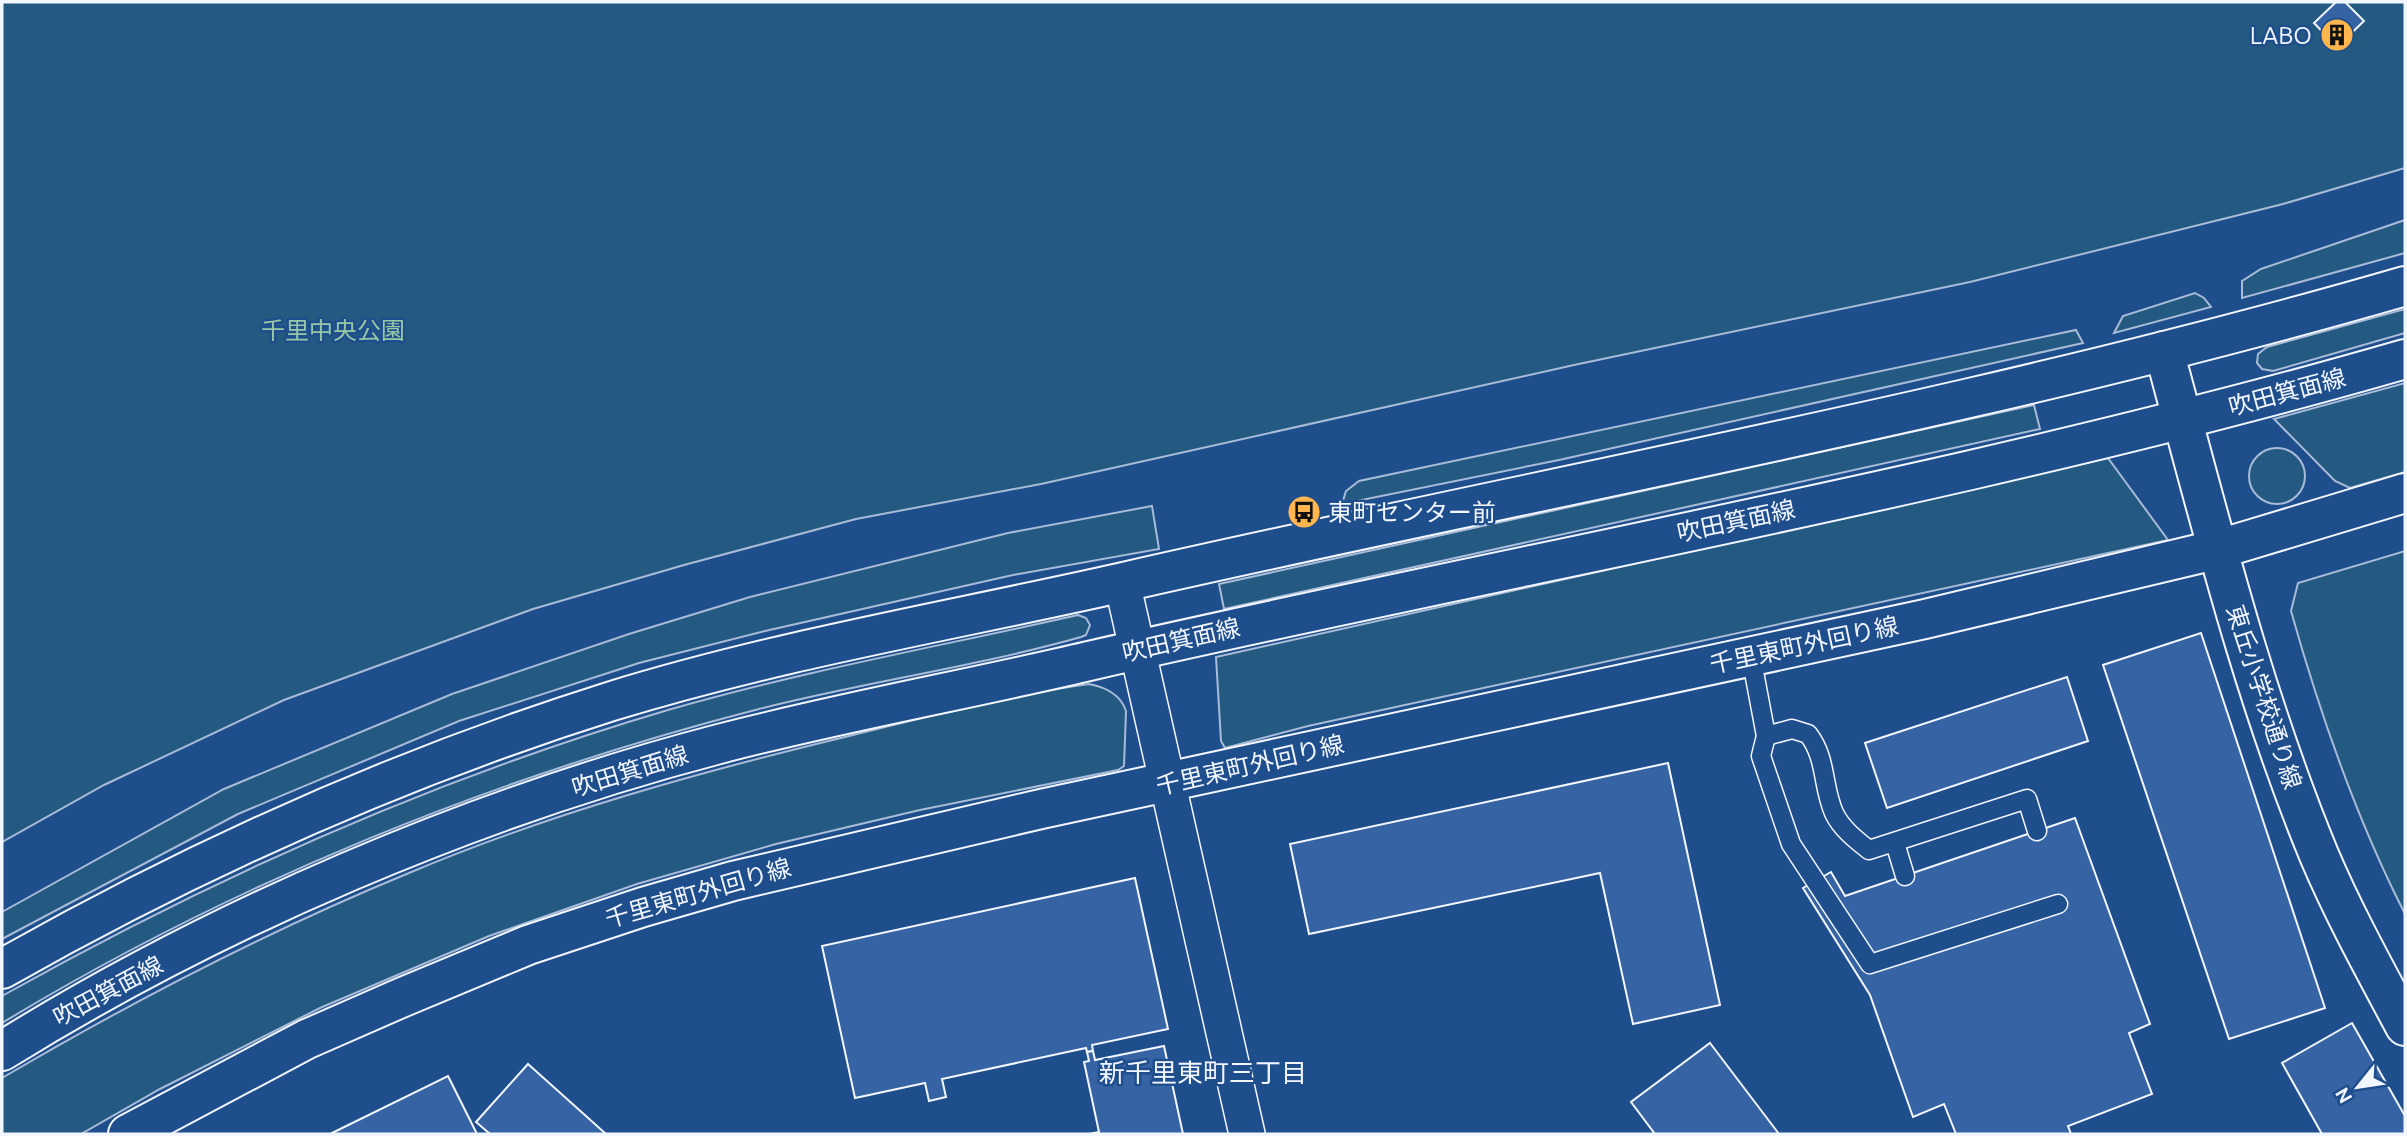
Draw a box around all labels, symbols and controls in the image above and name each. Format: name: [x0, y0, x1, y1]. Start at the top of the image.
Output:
building icon: LABO: [2318, 16, 2356, 54]
place label: LABO: [2250, 22, 2312, 49]
park label: 千里中央公園: [261, 317, 405, 344]
street label: 吹田箕面線: [2226, 363, 2348, 421]
bus stop icon: 東町センター前: [1285, 493, 1323, 531]
street label: 吹田箕面線: [1675, 495, 1797, 547]
place label: 東町センター前: [1328, 499, 1496, 526]
street label: 東丘小学校通り線: [2221, 602, 2307, 792]
street label: 千里東町外回り線: [1707, 612, 1901, 678]
street label: 吹田箕面線: [1120, 613, 1242, 667]
street label: 千里東町外回り線: [1153, 730, 1347, 800]
street label: 吹田箕面線: [569, 741, 691, 801]
street label: 千里東町外回り線: [602, 854, 794, 932]
street label: 吹田箕面線: [49, 951, 167, 1031]
north arrow: [2323, 1052, 2393, 1122]
district label: 新千里東町三丁目: [1099, 1058, 1307, 1087]
text: N: [2330, 1084, 2356, 1107]

